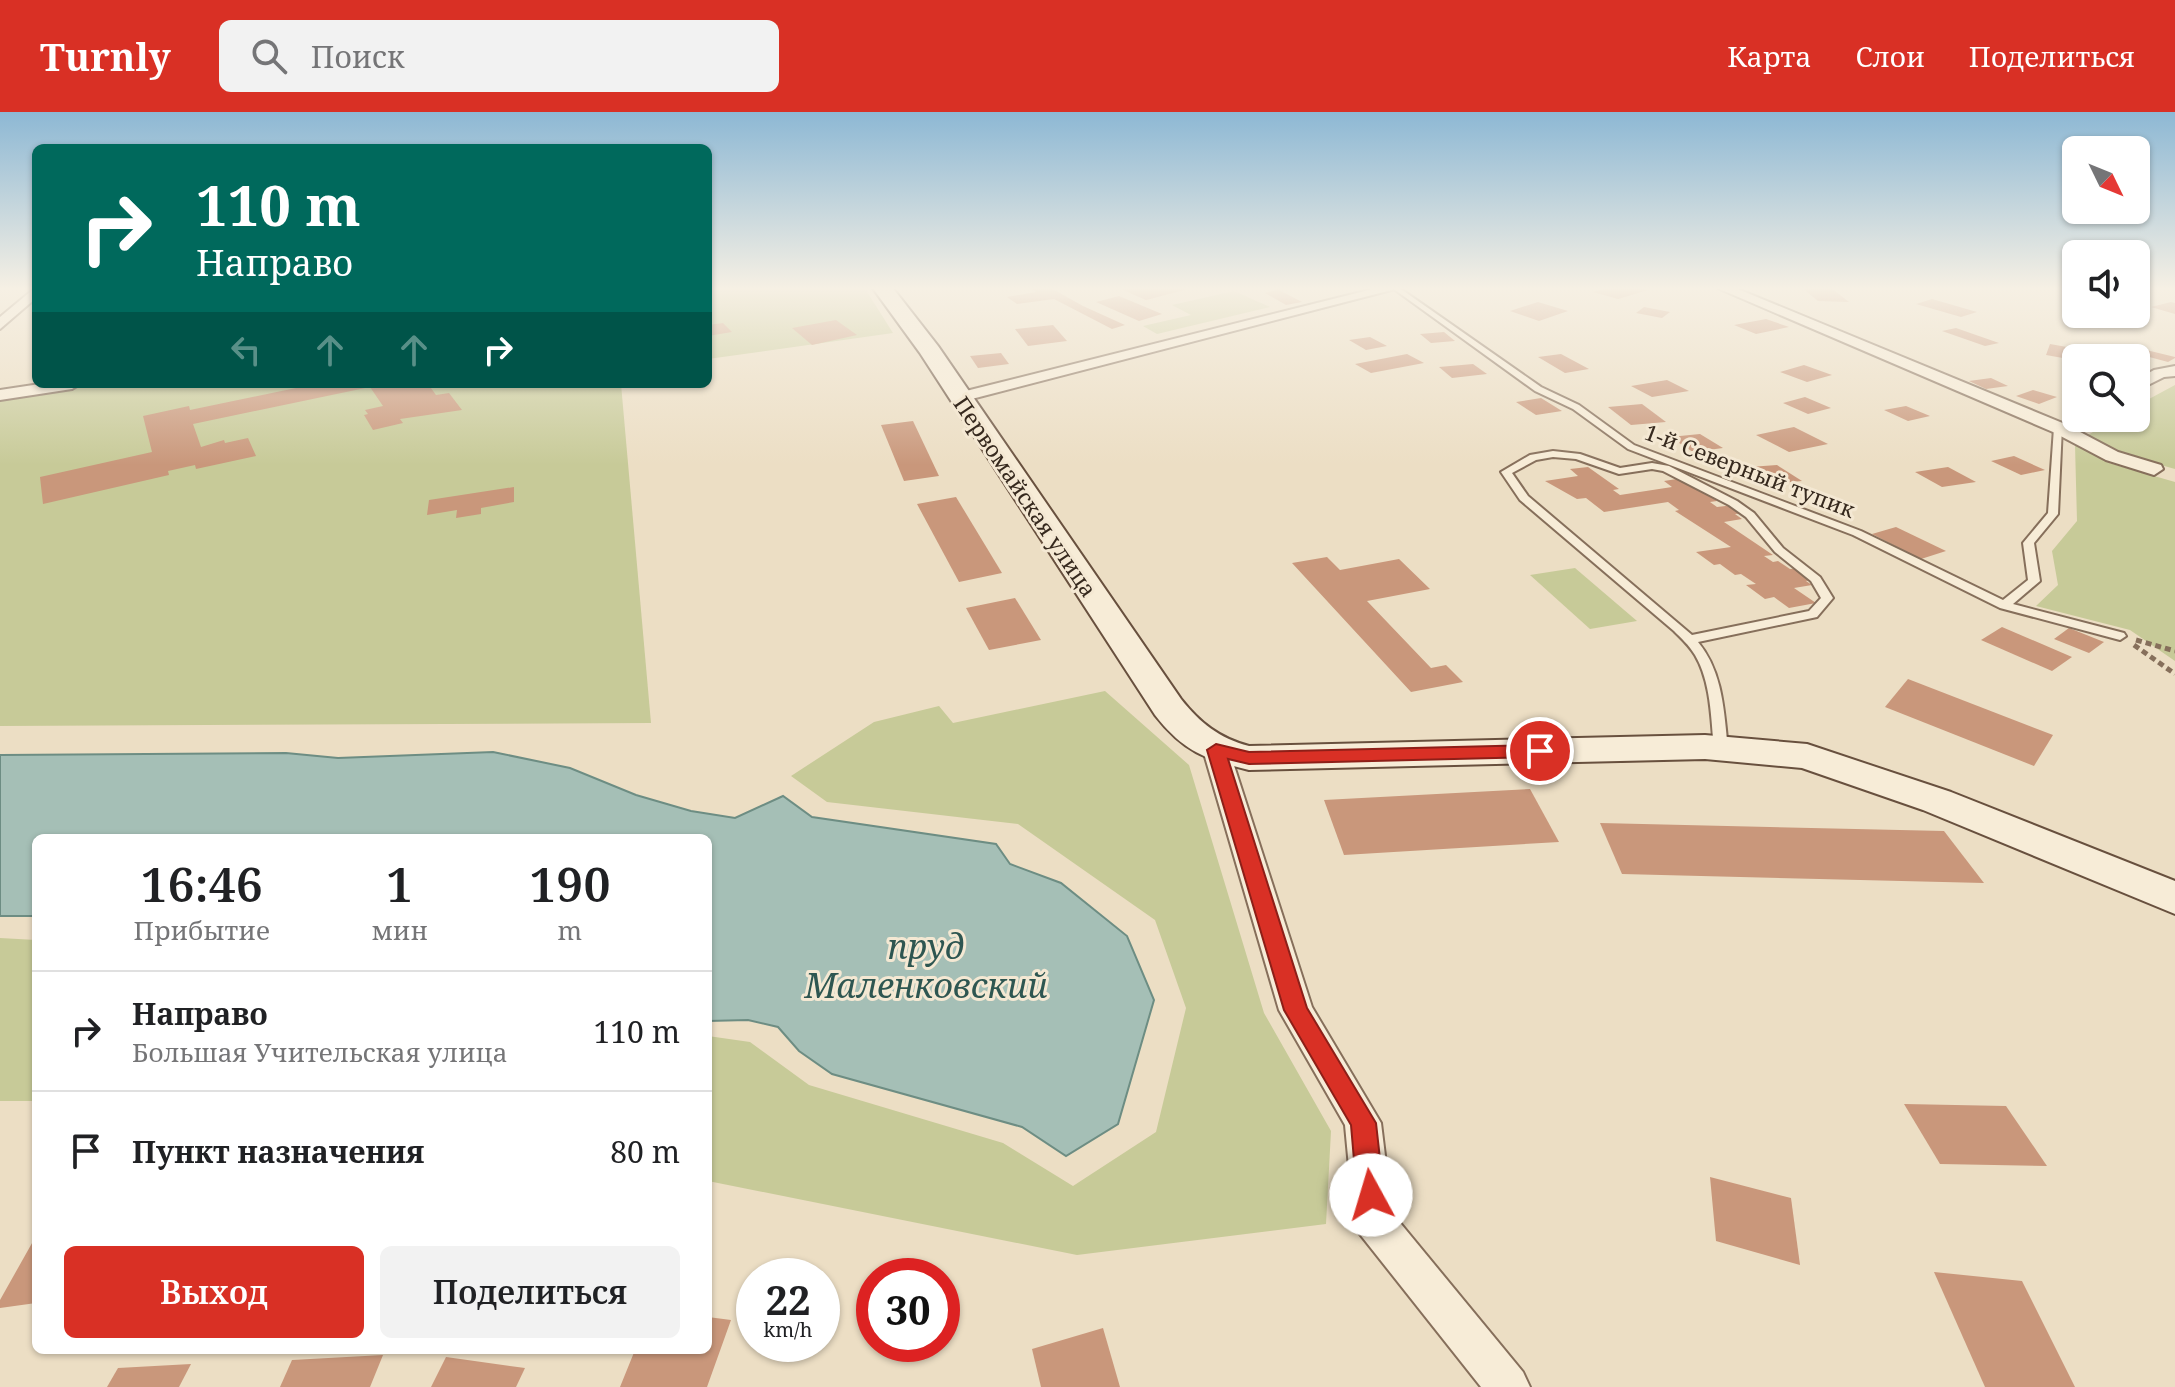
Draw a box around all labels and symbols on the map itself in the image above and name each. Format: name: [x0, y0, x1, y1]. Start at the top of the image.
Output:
north arrow: [2062, 136, 2150, 224]
street label: Первомайская улица: [948, 390, 1104, 602]
street label: 1-й Северный тупик: [1641, 416, 1860, 524]
pin: [1506, 717, 1574, 785]
water label: пруд Маленковский: [803, 923, 1048, 1008]
position arrow: [1329, 1153, 1413, 1237]
speed limit sign: 30: [856, 1258, 960, 1362]

